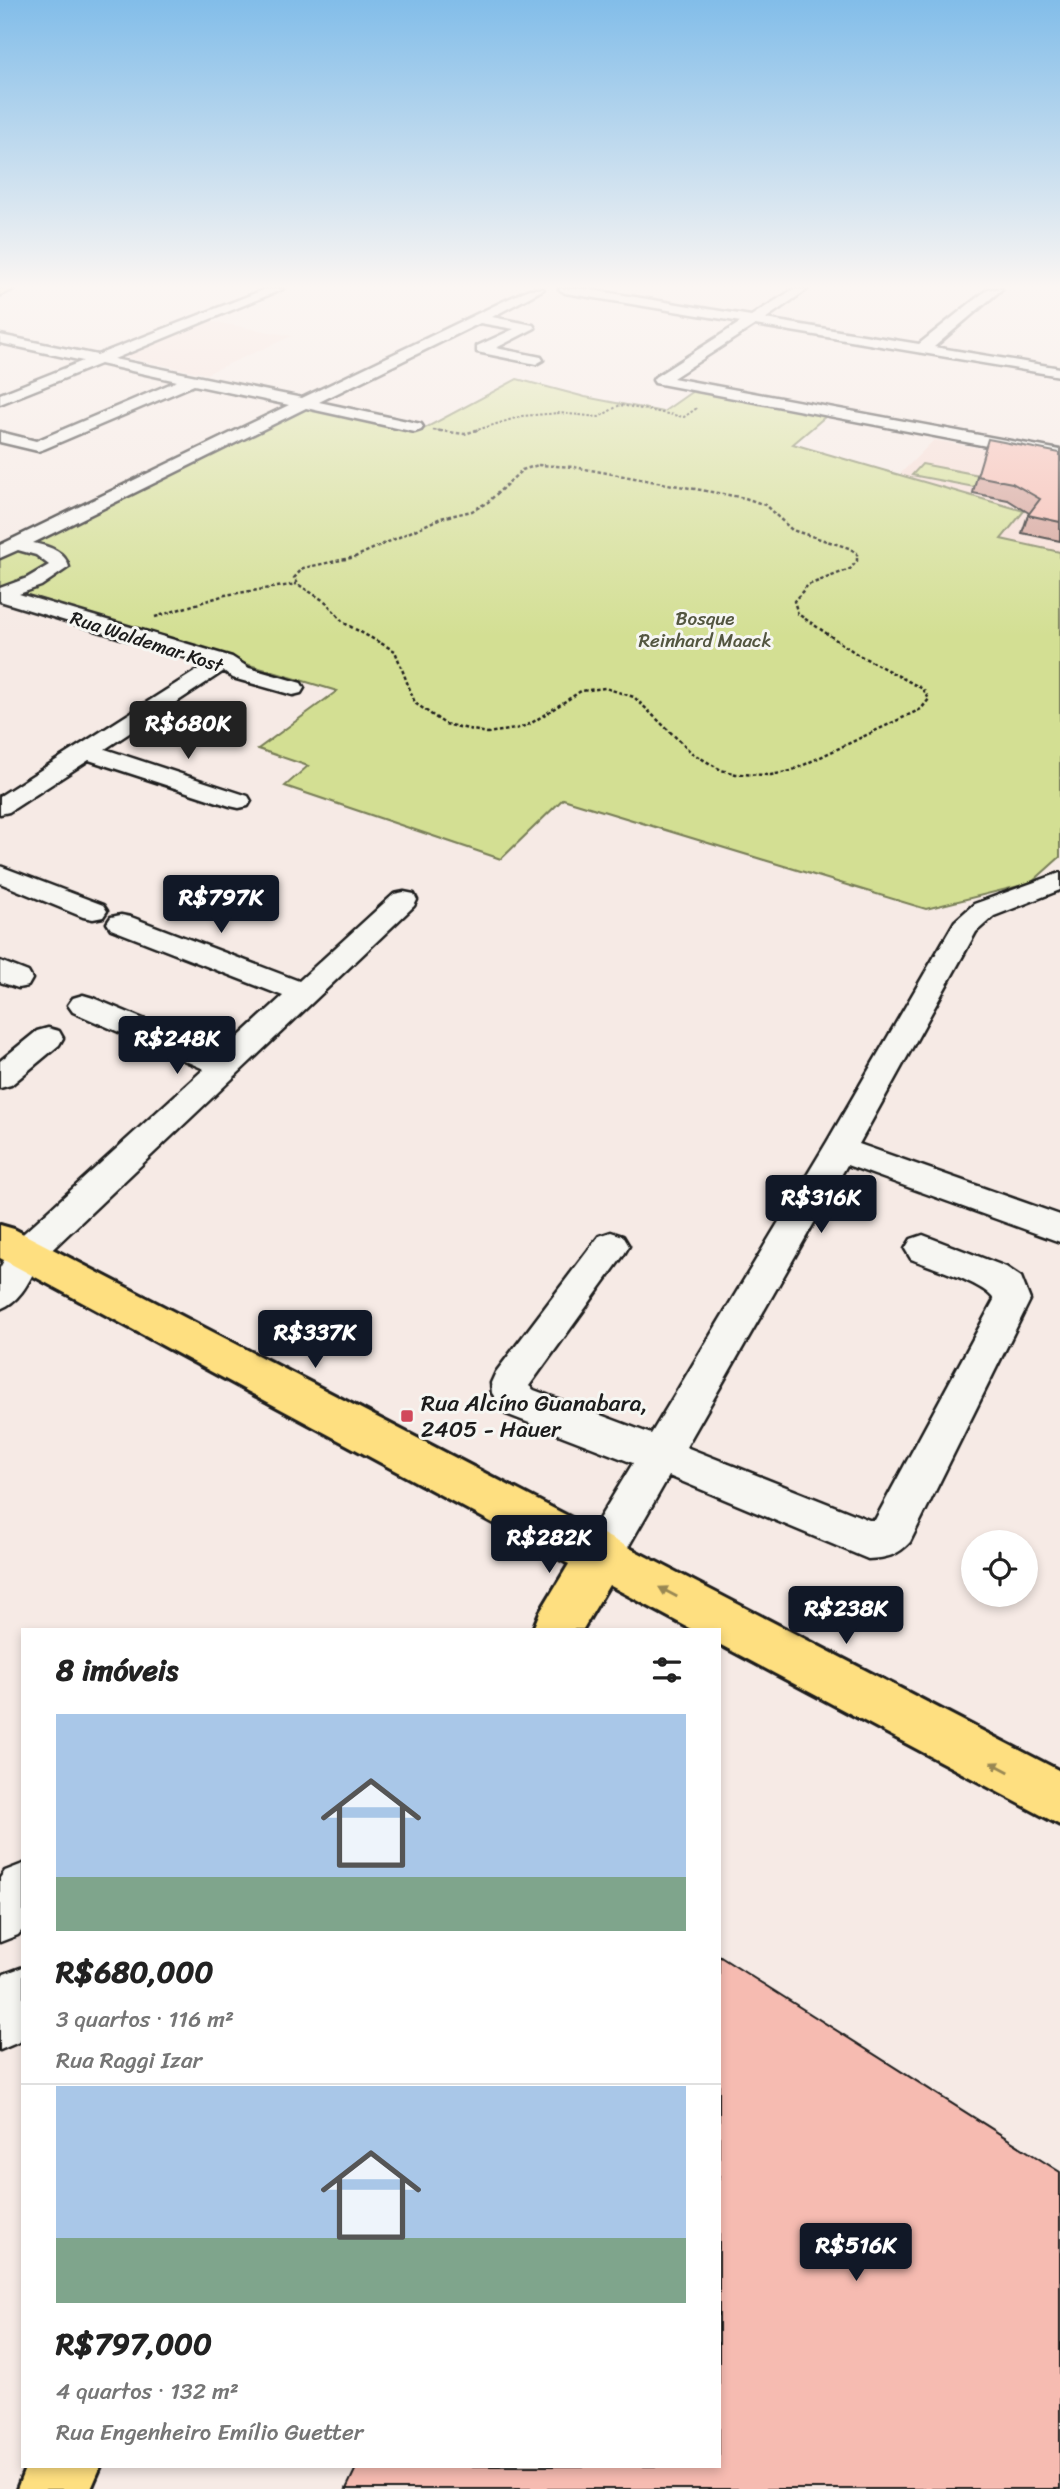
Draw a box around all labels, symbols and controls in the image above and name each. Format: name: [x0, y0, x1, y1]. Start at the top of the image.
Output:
street label: Rua Waldemar Kost: [66, 601, 229, 682]
park label: Bosque Reinhard Maack: [638, 602, 772, 657]
pin: R$680K: [131, 702, 245, 761]
text: R$680K: [146, 703, 230, 744]
pin: R$797K: [164, 876, 278, 935]
text: R$797K: [179, 877, 263, 918]
pin: R$248K: [120, 1016, 234, 1076]
text: R$248K: [135, 1018, 219, 1059]
pin: R$316K: [764, 1176, 878, 1235]
text: R$316K: [782, 1177, 860, 1218]
pin: R$337K: [258, 1310, 372, 1370]
text: R$337K: [274, 1312, 356, 1353]
place label: Rua Alcíno Guanabara, 2405 - Hauer: [421, 1383, 648, 1450]
marker: Rua Alcíno Guanabara, 2405 - Hauer: [399, 1408, 415, 1424]
pin: R$282K: [492, 1516, 606, 1575]
text: R$282K: [507, 1517, 591, 1558]
map controls: [961, 1530, 1038, 1607]
button: locate: [961, 1530, 1038, 1607]
pin: R$238K: [789, 1586, 903, 1646]
one-way arrow: [658, 1587, 678, 1599]
text: R$238K: [804, 1588, 888, 1629]
text: 8 imóveis: [56, 1643, 178, 1697]
icon: filters: [648, 1651, 686, 1689]
icon: home: [308, 1760, 434, 1886]
one-way arrow: [990, 1761, 1009, 1773]
text: R$680,000: [56, 1945, 213, 1999]
text: 3 quartos · 116 m²: [56, 1999, 234, 2040]
text: Rua Raggi Izar: [56, 2040, 202, 2081]
icon: home: [308, 2132, 434, 2258]
pin: R$516K: [799, 2224, 913, 2283]
text: R$516K: [816, 2225, 896, 2266]
text: R$797,000: [56, 2317, 212, 2371]
text: 4 quartos · 132 m²: [56, 2371, 239, 2412]
text: Rua Engenheiro Emílio Guetter: [56, 2412, 363, 2453]

